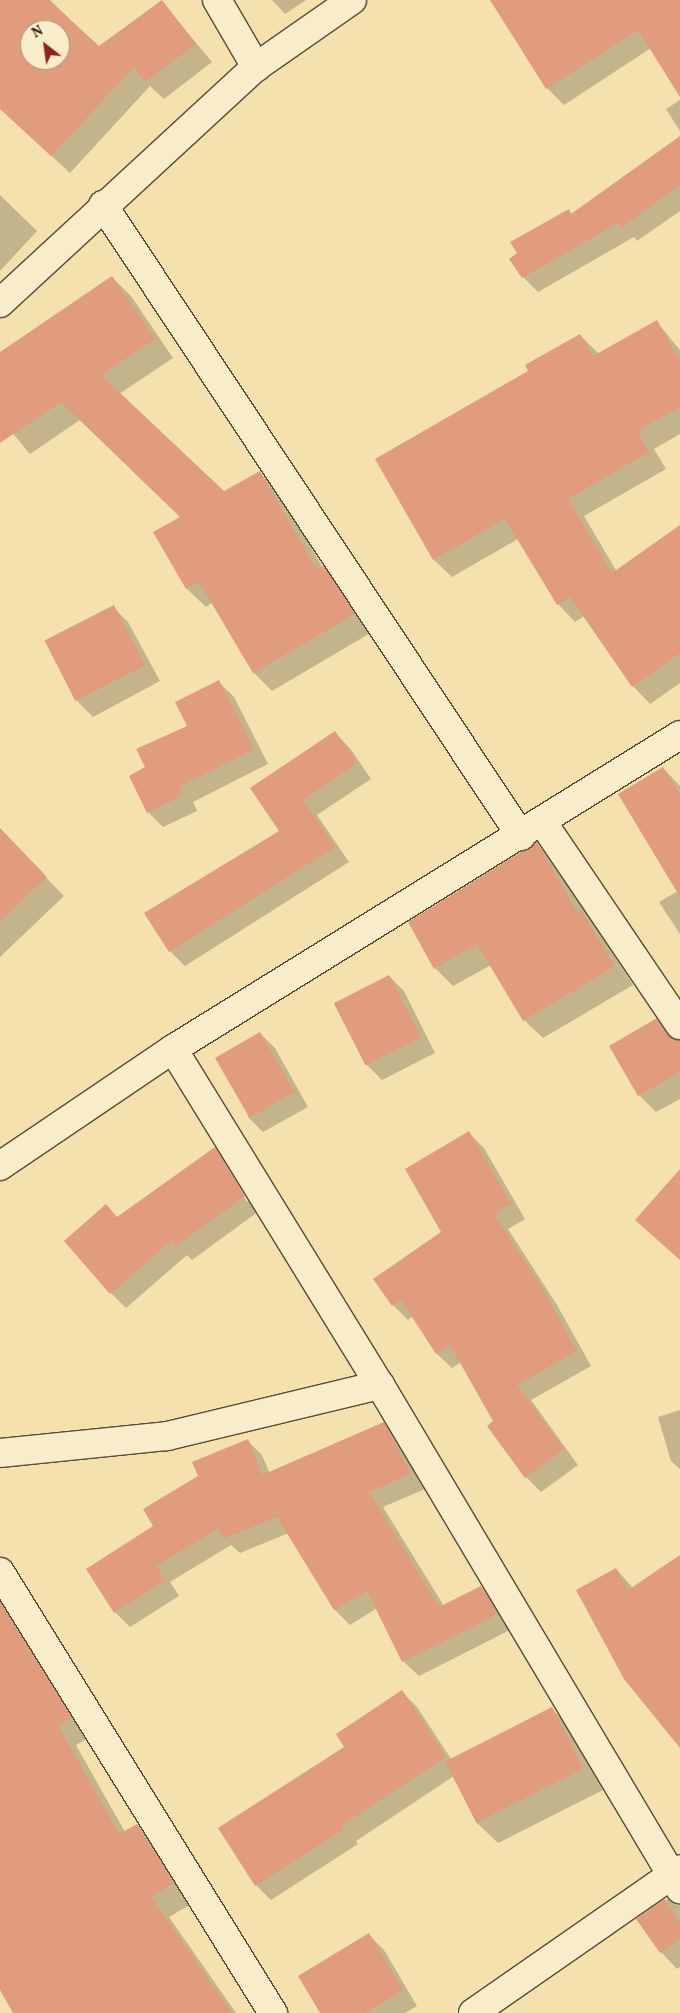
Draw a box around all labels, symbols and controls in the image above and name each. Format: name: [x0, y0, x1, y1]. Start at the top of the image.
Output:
north arrow: [20, 20, 70, 70]
text: N: [29, 22, 47, 43]

